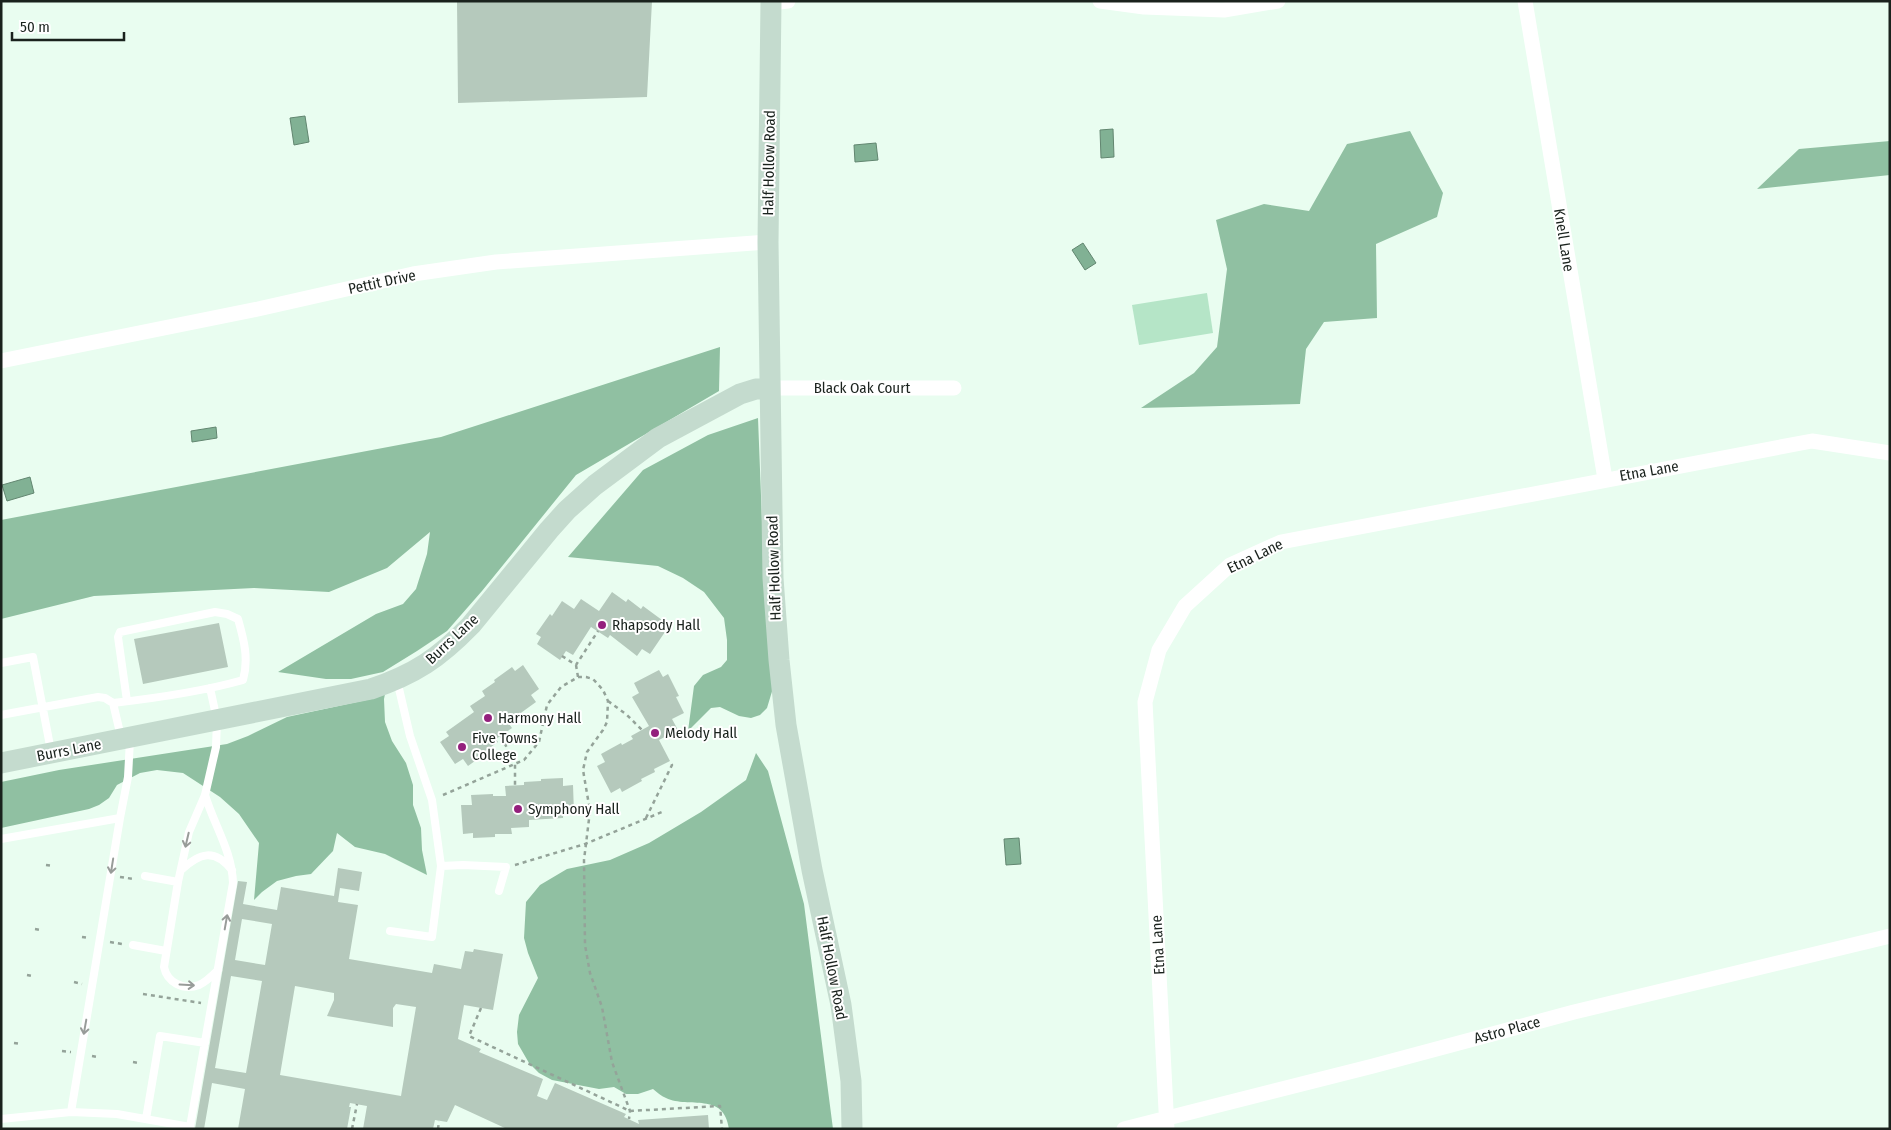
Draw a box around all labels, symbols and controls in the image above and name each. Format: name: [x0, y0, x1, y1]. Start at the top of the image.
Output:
scale bar: [12, 10, 125, 42]
text: 50 m: [20, 18, 50, 36]
street label: Half Hollow Road: [759, 110, 779, 216]
street label: Knell Lane: [1550, 207, 1578, 273]
street label: Pettit Drive: [347, 266, 417, 298]
street label: Black Oak Court: [814, 379, 910, 397]
street label: Etna Lane: [1618, 457, 1680, 485]
street label: Half Hollow Road: [763, 515, 785, 621]
street label: Etna Lane: [1224, 535, 1286, 577]
street label: Burrs Lane: [422, 610, 482, 668]
place label: Rhapsody Hall: [612, 616, 700, 634]
marker: Rhapsody Hall: [596, 619, 608, 631]
place label: Harmony Hall: [498, 709, 581, 727]
marker: Harmony Hall: [482, 712, 494, 724]
place label: Melody Hall: [665, 724, 737, 742]
marker: Melody Hall: [649, 727, 661, 739]
place label: Five Towns College: [472, 729, 538, 764]
street label: Burrs Lane: [35, 735, 103, 765]
marker: Five Towns College: [456, 741, 468, 753]
place label: Symphony Hall: [528, 800, 620, 818]
marker: Symphony Hall: [512, 803, 524, 815]
one-way arrow: [182, 831, 191, 847]
one-way arrow: [107, 858, 117, 874]
one-way arrow: [222, 914, 232, 930]
street label: Half Hollow Road: [813, 914, 851, 1022]
street label: Etna Lane: [1147, 915, 1169, 975]
one-way arrow: [179, 981, 195, 990]
street label: Astro Place: [1472, 1013, 1542, 1047]
one-way arrow: [80, 1018, 90, 1034]

